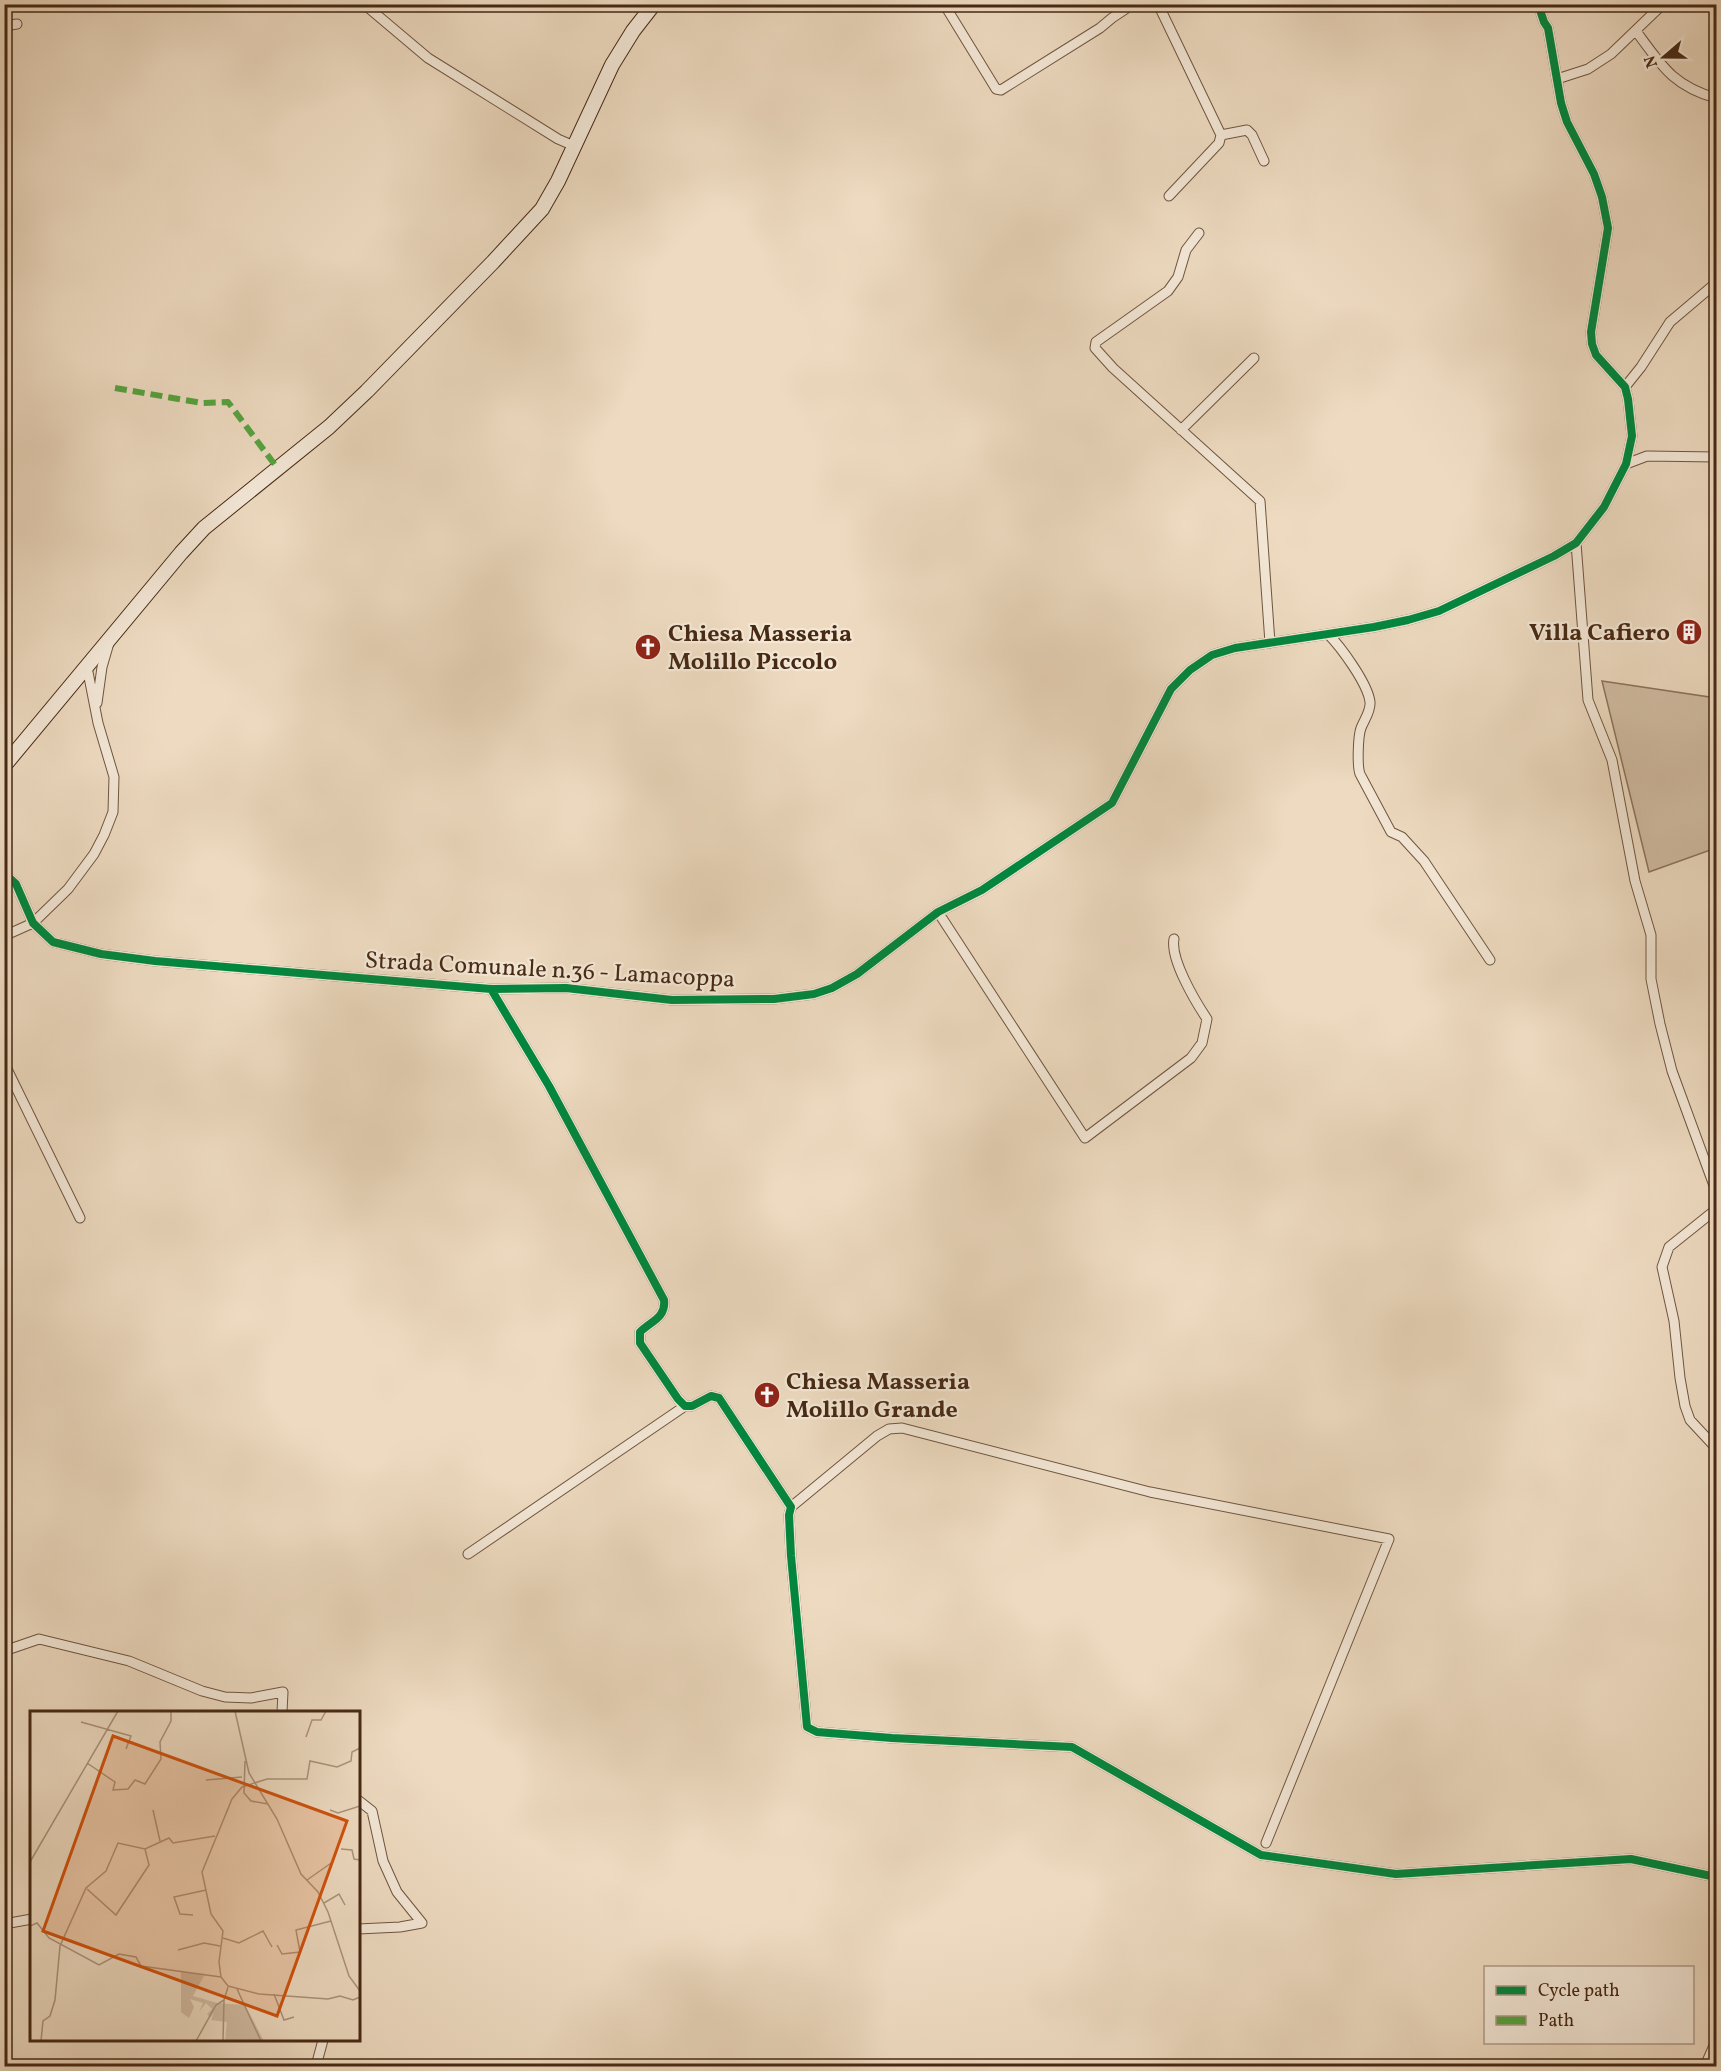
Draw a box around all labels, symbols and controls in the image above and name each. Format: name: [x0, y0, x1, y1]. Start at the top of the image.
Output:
north arrow: [1634, 27, 1694, 87]
text: N: [1639, 52, 1664, 71]
place label: Villa Cafiero: [1529, 617, 1670, 651]
building icon: Villa Cafiero: [1674, 617, 1704, 647]
place label: Chiesa Masseria Molillo Piccolo: [668, 618, 852, 680]
church icon: Chiesa Masseria Molillo Piccolo: [633, 632, 663, 662]
street label: Strada Comunale n.36 - Lamacoppa: [364, 944, 736, 998]
place label: Chiesa Masseria Molillo Grande: [786, 1366, 970, 1428]
church icon: Chiesa Masseria Molillo Grande: [752, 1380, 782, 1410]
inset map: [30, 1711, 360, 2041]
legend: [1484, 1966, 1694, 2044]
text: Cycle path: [1538, 1979, 1620, 2004]
text: Path: [1538, 2009, 1574, 2034]

